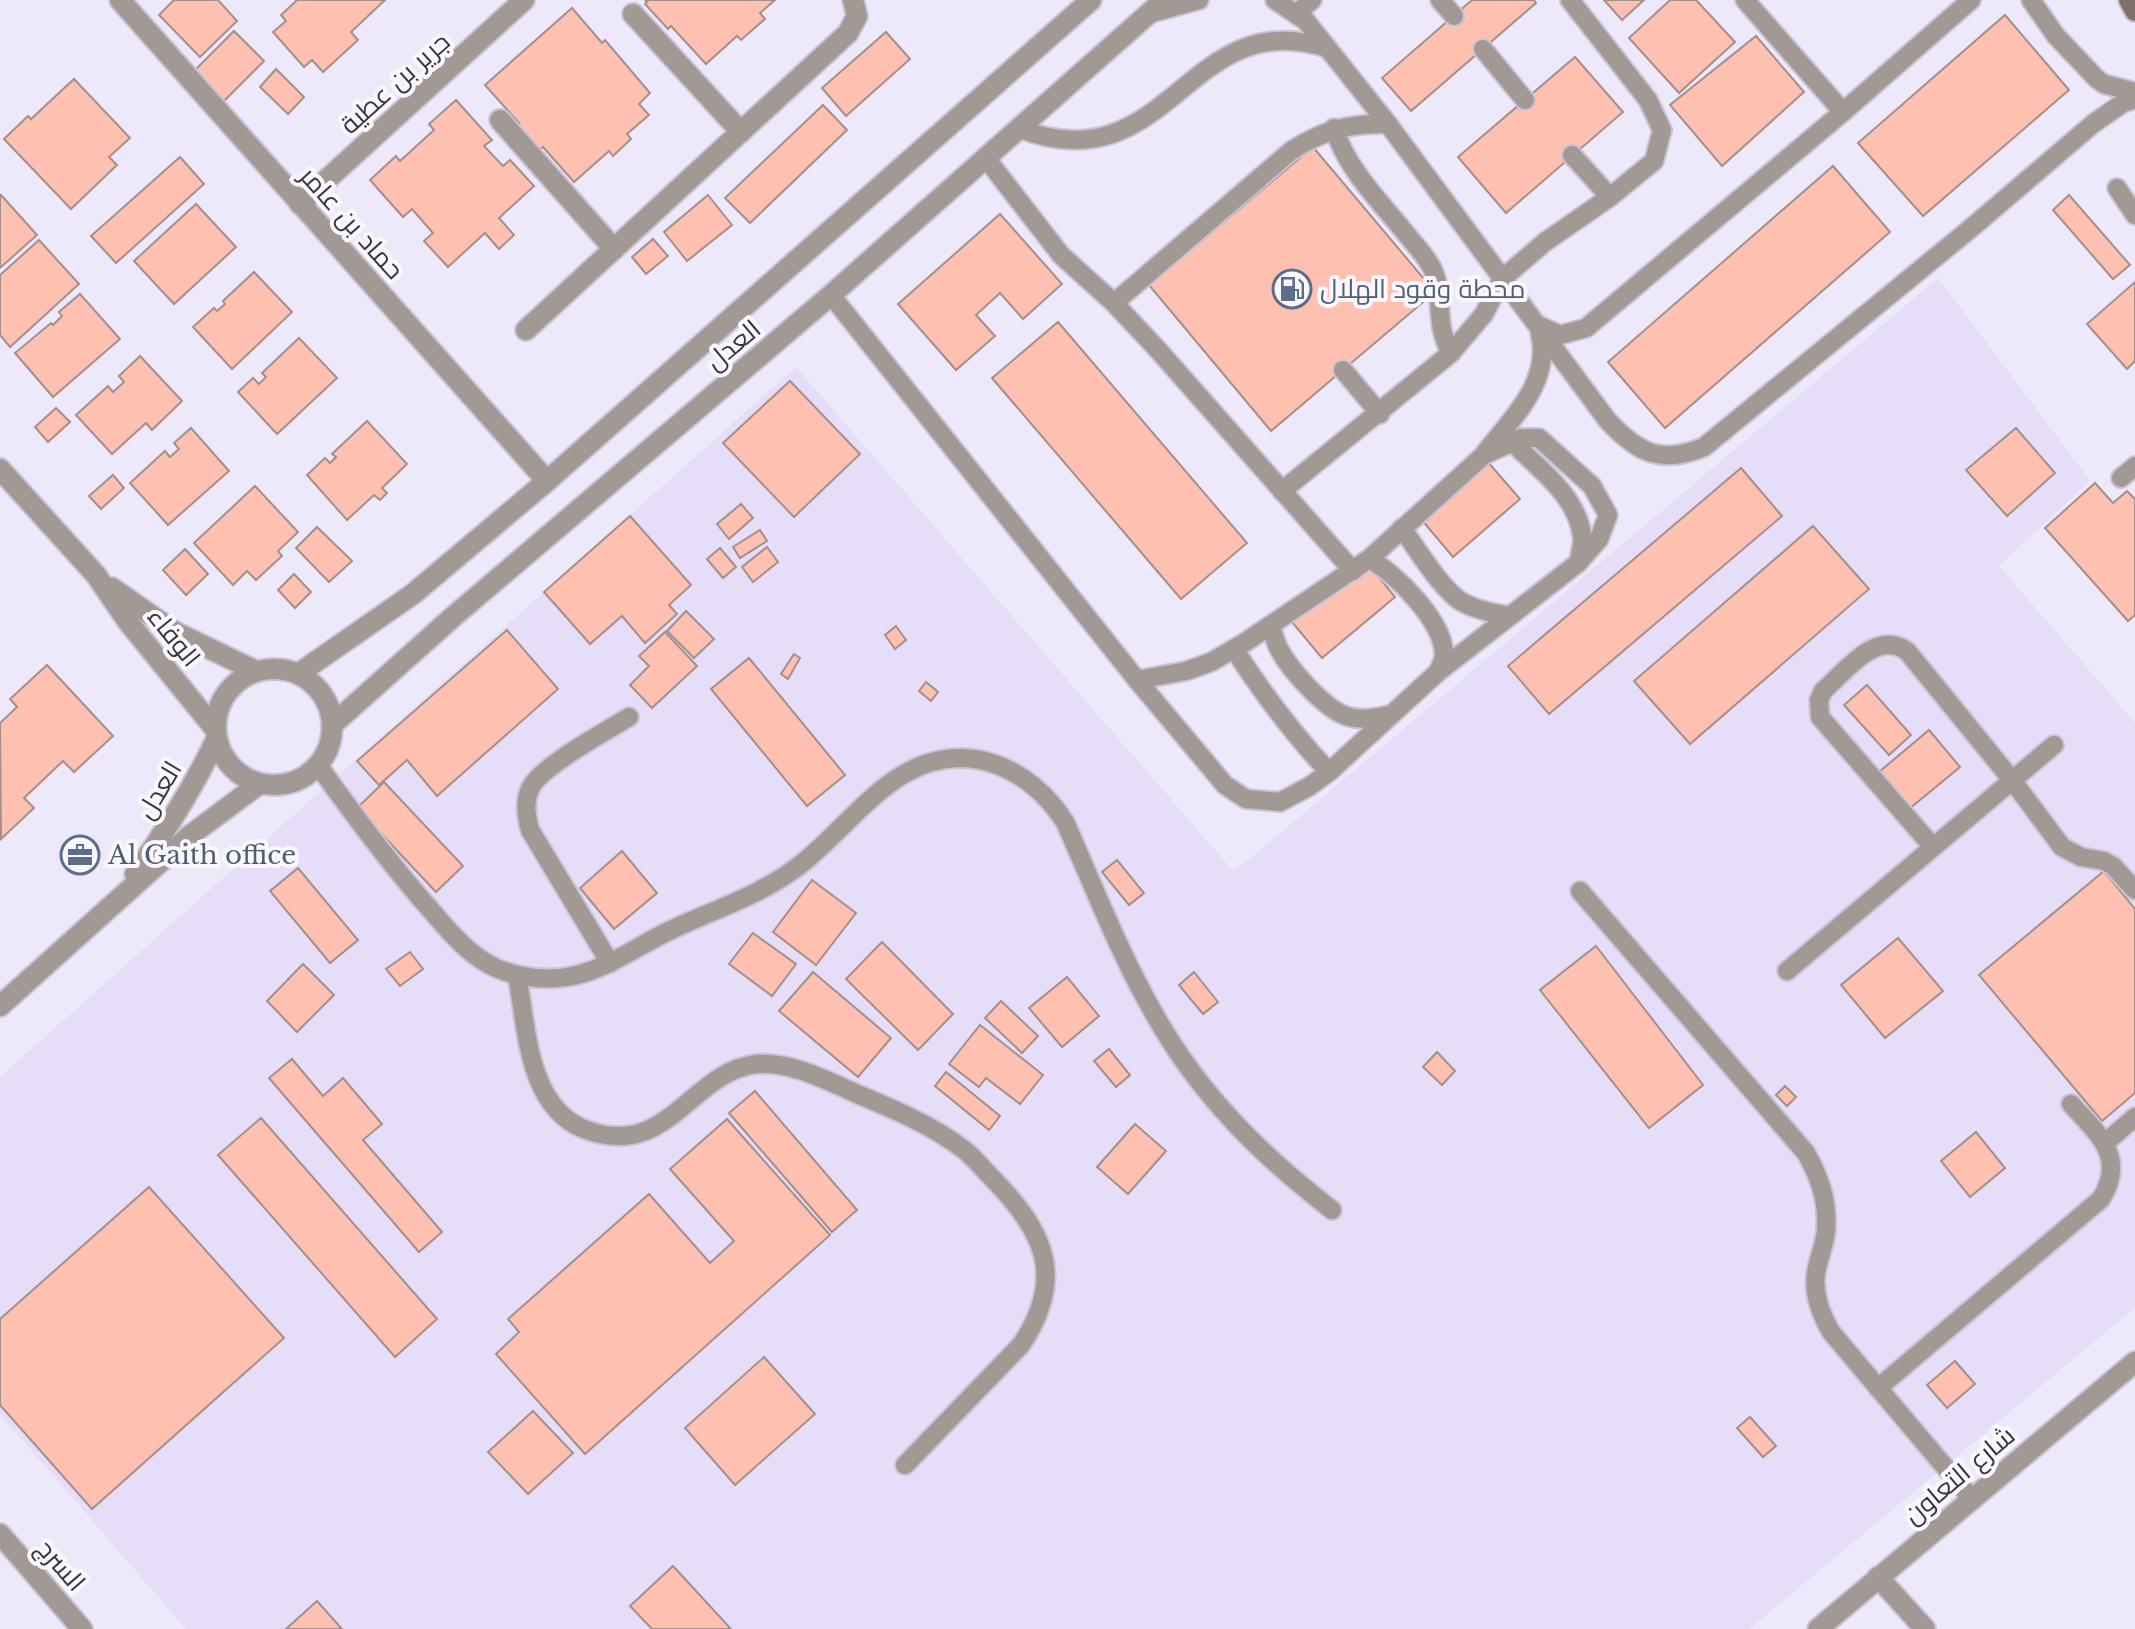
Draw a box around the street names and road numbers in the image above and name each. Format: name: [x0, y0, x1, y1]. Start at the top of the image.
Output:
street label: جرير بن عطية: [334, 25, 456, 141]
street label: حماد بن عامر: [292, 159, 411, 286]
street label: العدل: [699, 313, 767, 377]
street label: الوفاء: [141, 601, 207, 673]
street label: العدل: [129, 755, 189, 825]
street label: شارع التعاون: [1897, 1419, 2022, 1532]
street label: السرج: [29, 1532, 92, 1598]

